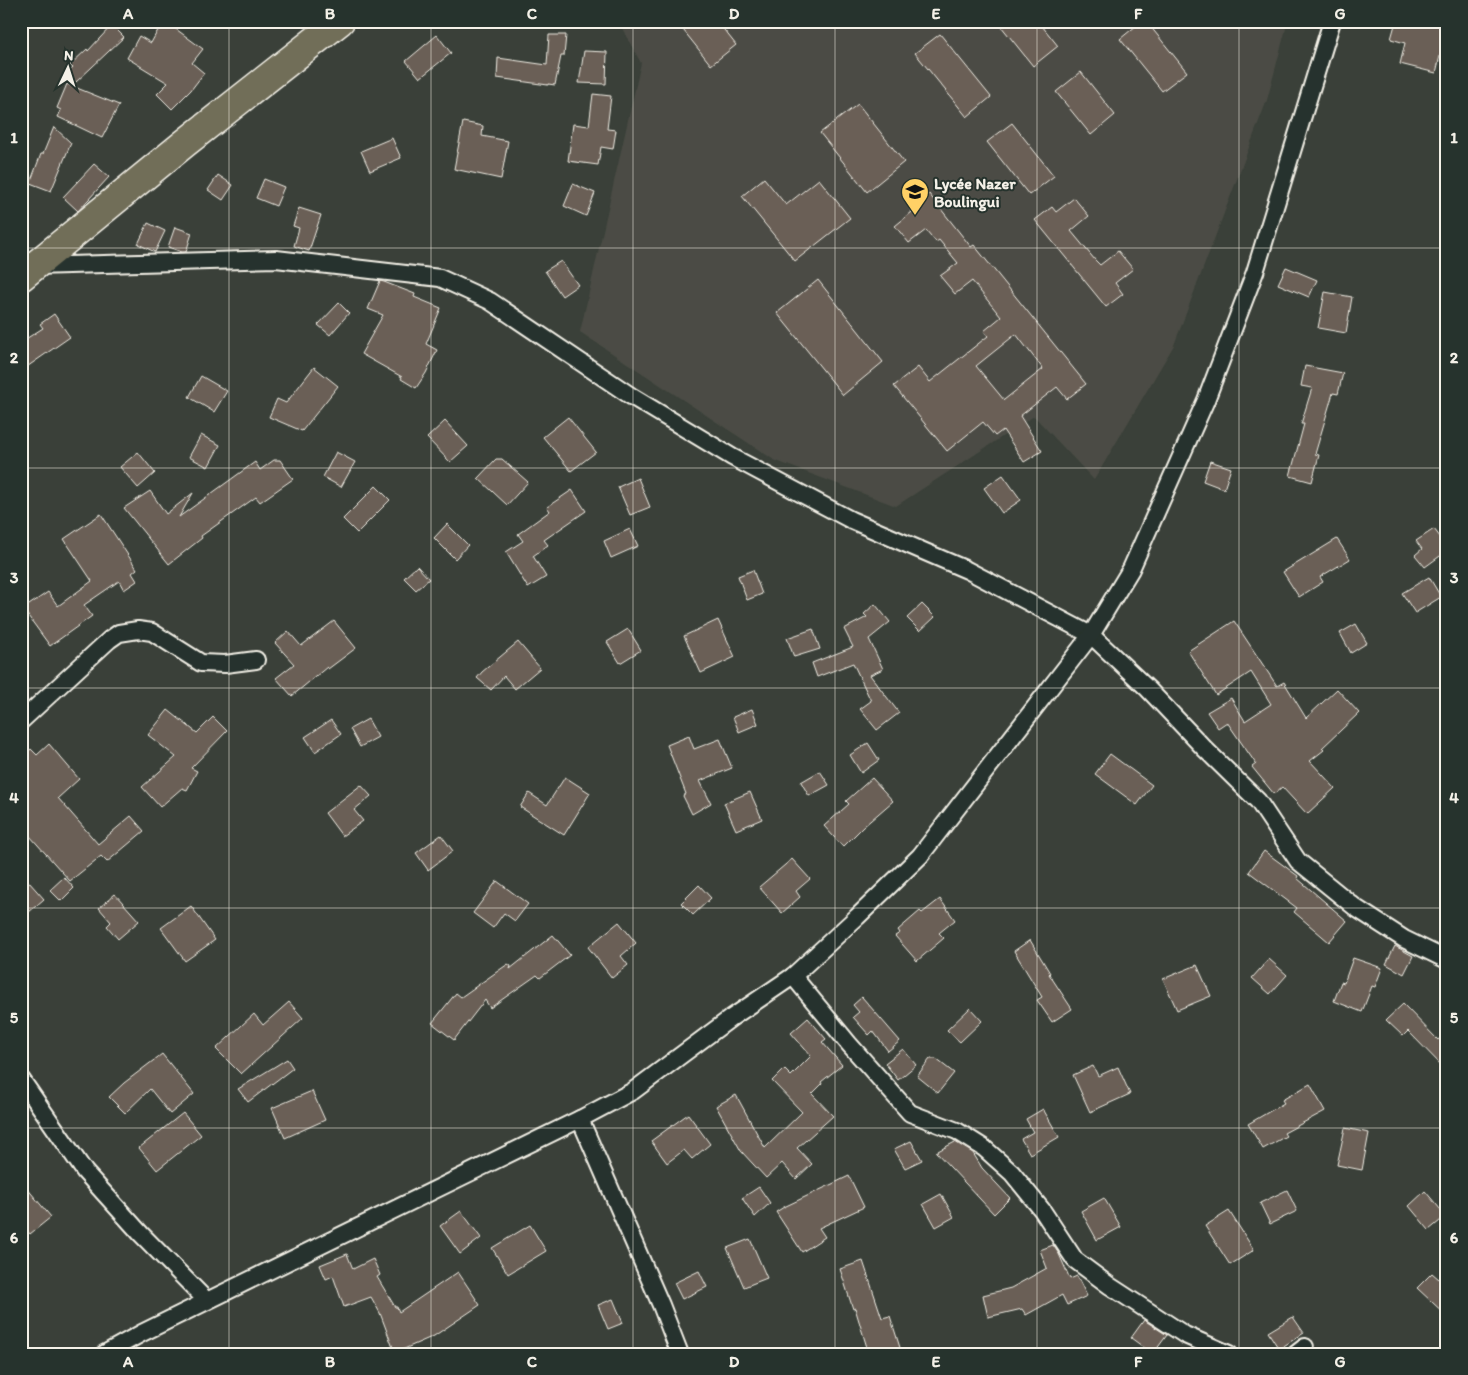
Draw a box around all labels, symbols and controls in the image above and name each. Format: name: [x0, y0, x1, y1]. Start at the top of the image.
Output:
text: A: [122, 4, 134, 23]
text: B: [325, 4, 336, 23]
text: C: [527, 4, 538, 23]
text: D: [729, 4, 740, 23]
text: E: [932, 4, 941, 23]
text: F: [1134, 4, 1143, 23]
text: G: [1334, 4, 1346, 23]
north arrow: [42, 42, 92, 92]
text: N: [64, 47, 74, 64]
text: 1: [10, 128, 18, 147]
text: 1: [1450, 128, 1458, 147]
place label: Lycée Nazer Boulingui: [934, 174, 1016, 212]
school or university icon: Lycée Nazer Boulingui: [900, 177, 930, 216]
text: 2: [10, 348, 19, 367]
text: 2: [1450, 348, 1459, 367]
text: 3: [10, 568, 19, 587]
text: 3: [1450, 568, 1459, 587]
text: 4: [9, 788, 19, 807]
text: 4: [1449, 788, 1459, 807]
text: 5: [10, 1008, 19, 1027]
text: 5: [1450, 1008, 1459, 1027]
text: 6: [10, 1228, 19, 1247]
text: 6: [1450, 1228, 1459, 1247]
text: A: [122, 1352, 134, 1371]
text: B: [325, 1352, 336, 1371]
text: C: [527, 1352, 538, 1371]
text: D: [729, 1352, 740, 1371]
text: E: [932, 1352, 941, 1371]
text: F: [1134, 1352, 1143, 1371]
text: G: [1334, 1352, 1346, 1371]

